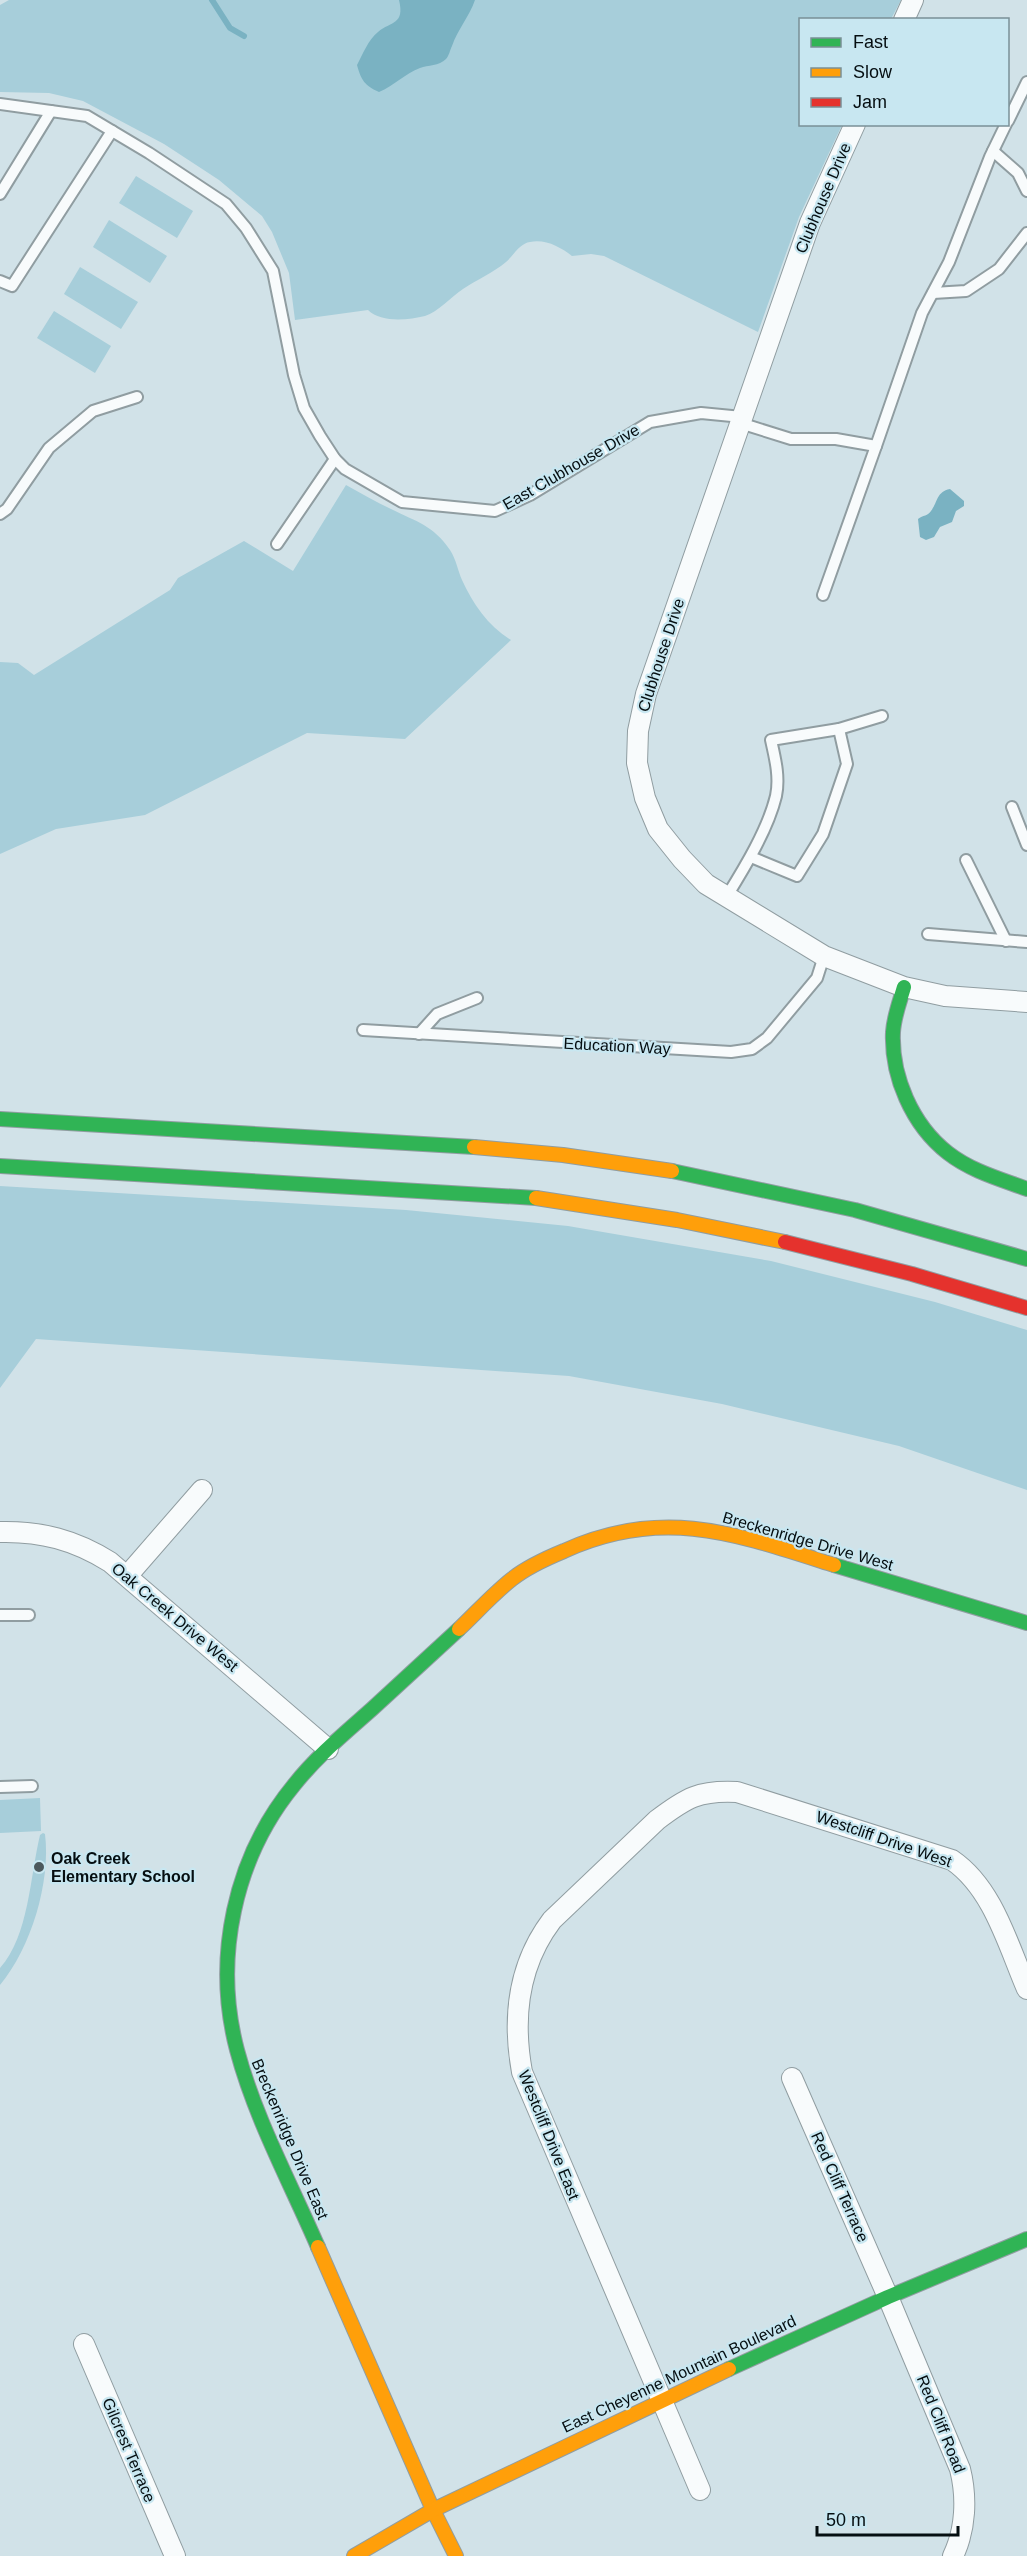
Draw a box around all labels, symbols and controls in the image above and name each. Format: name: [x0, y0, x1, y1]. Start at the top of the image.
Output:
legend: [799, 18, 1009, 126]
text: Fast: [853, 32, 888, 52]
text: Slow: [853, 62, 893, 82]
text: Jam: [853, 92, 887, 112]
street label: Clubhouse Drive: [792, 140, 854, 256]
street label: East Clubhouse Drive: [500, 421, 642, 513]
street label: Clubhouse Drive: [635, 596, 687, 714]
street label: Education Way: [563, 1035, 671, 1057]
street label: Breckenridge Drive West: [721, 1508, 896, 1574]
street label: Oak Creek Drive West: [109, 1559, 242, 1675]
street label: Westcliff Drive West: [814, 1808, 955, 1870]
place label: Oak Creek Elementary School: [51, 1850, 195, 1885]
marker: Oak Creek Elementary School: [32, 1860, 46, 1874]
street label: Breckenridge Drive East: [248, 2056, 332, 2222]
street label: Westcliff Drive East: [515, 2068, 583, 2203]
street label: Red Cliff Terrace: [808, 2129, 872, 2245]
street label: East Cheyenne Mountain Boulevard: [559, 2312, 799, 2436]
street label: Red Cliff Road: [914, 2373, 968, 2475]
street label: Gilcrest Terrace: [99, 2395, 159, 2505]
scale bar: [817, 2499, 958, 2537]
text: 50 m: [826, 2510, 866, 2530]

